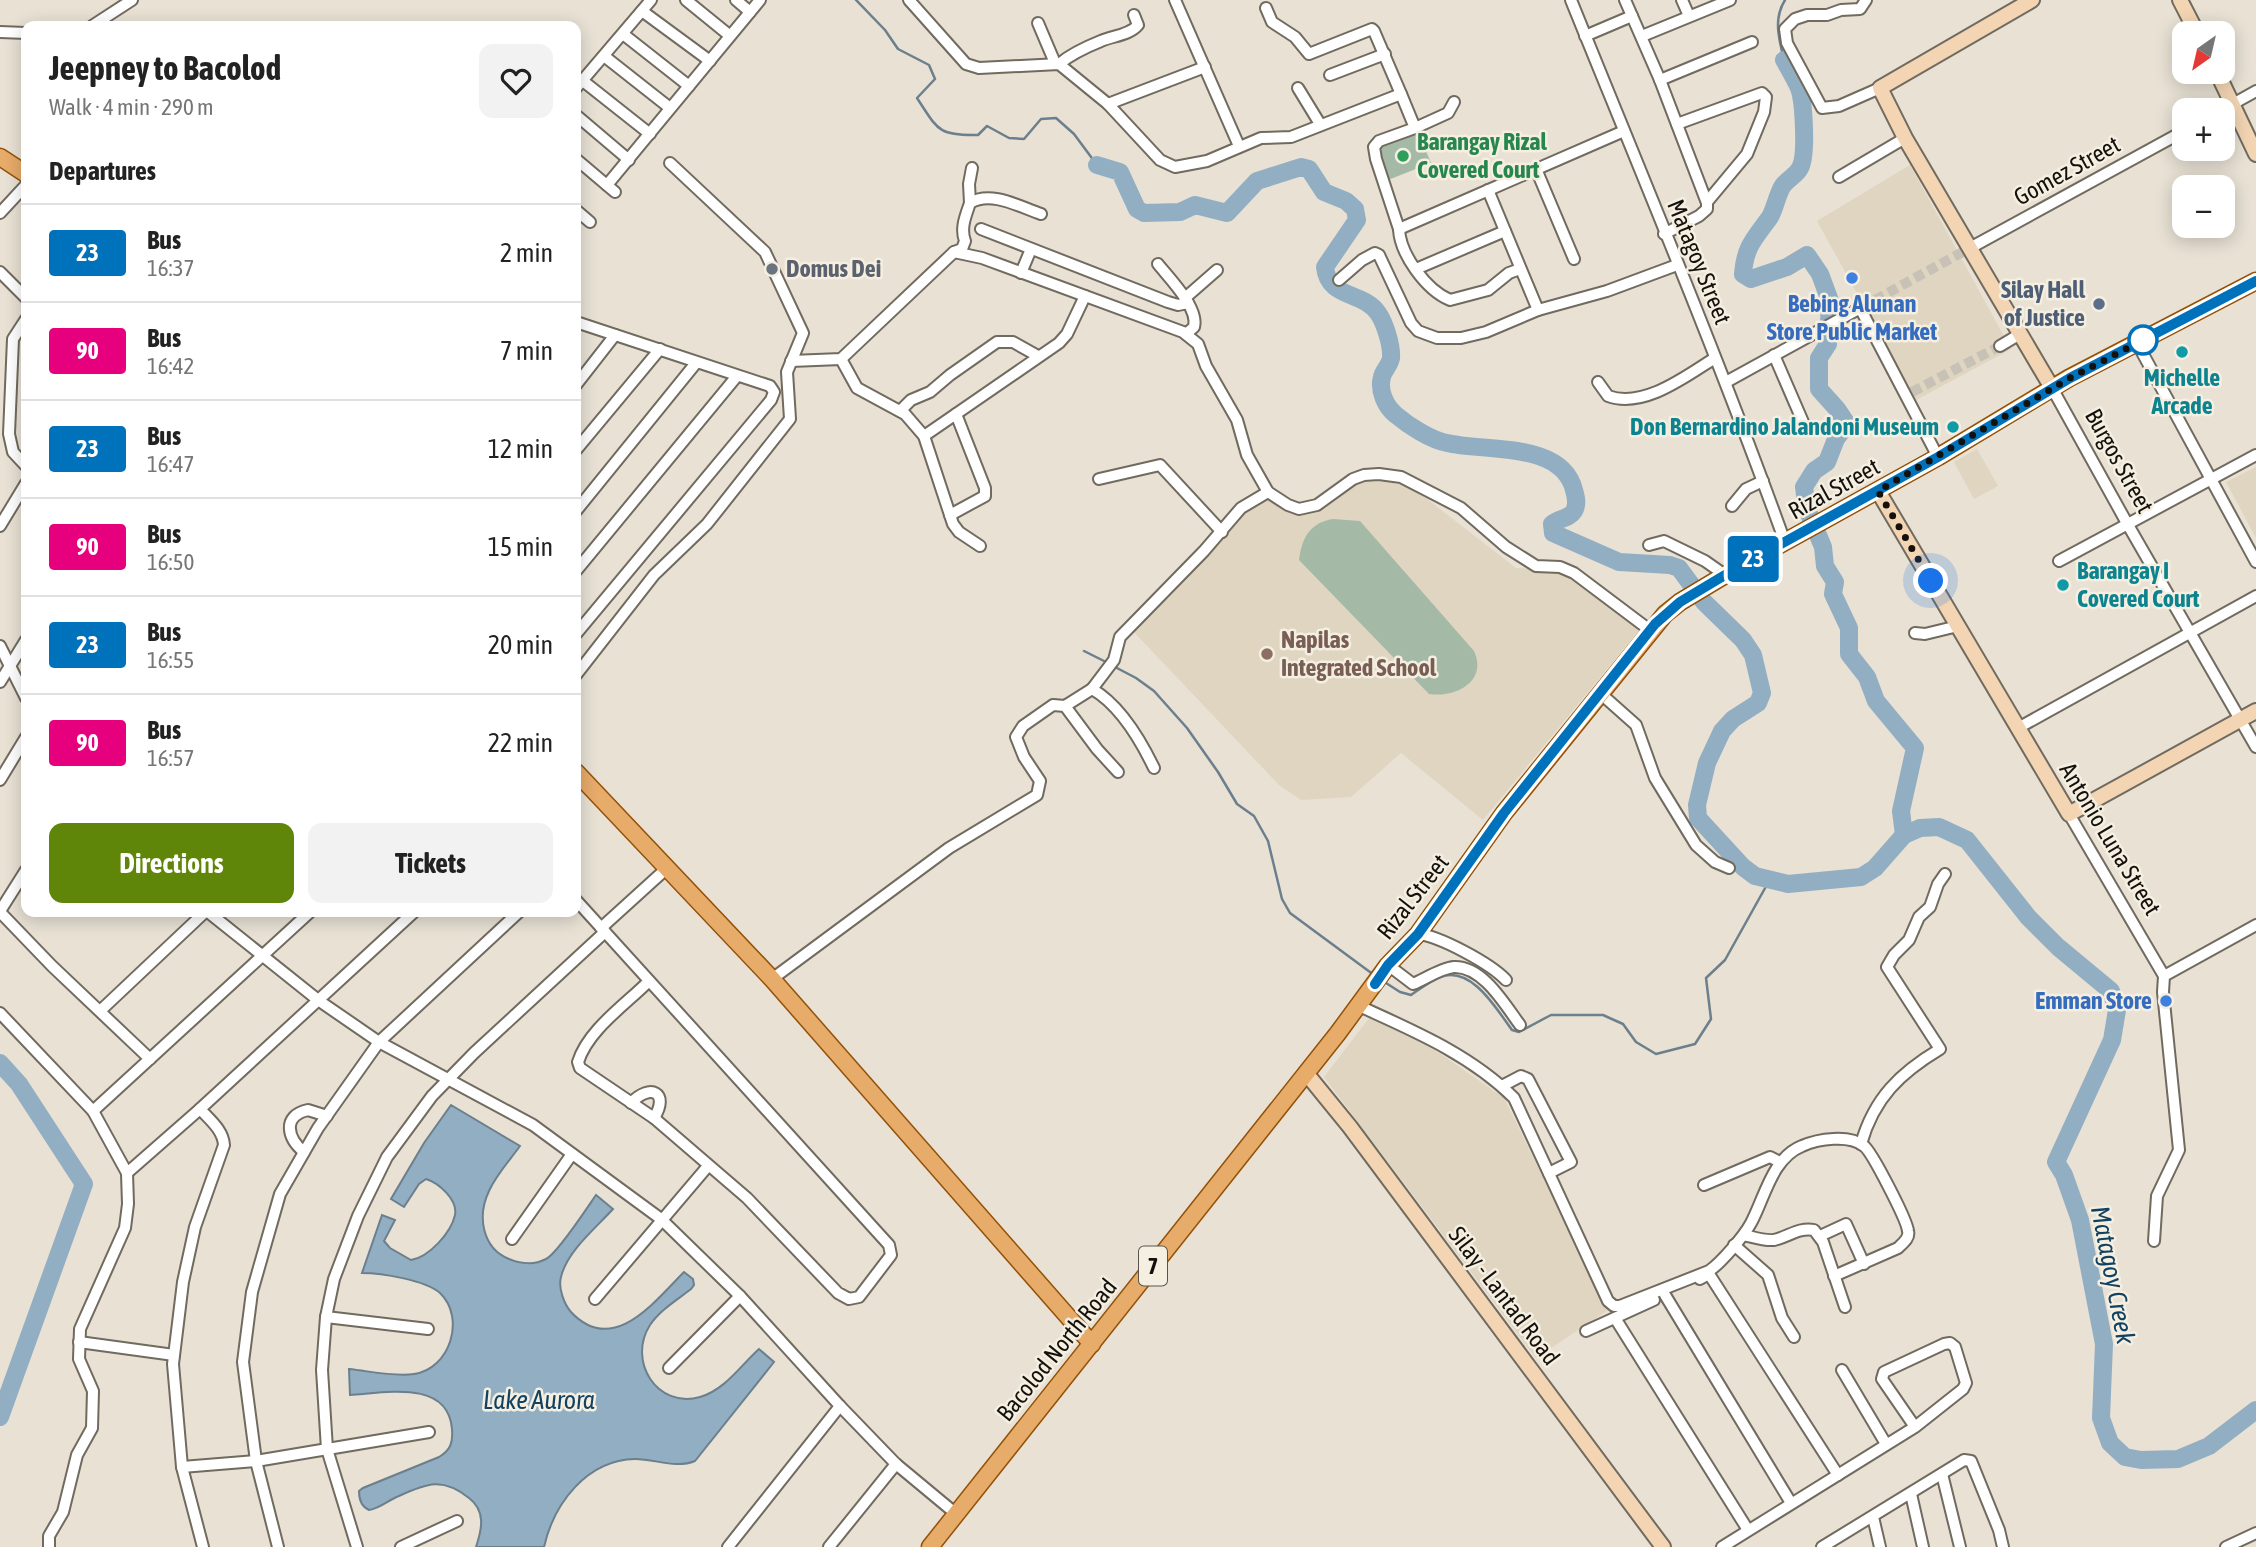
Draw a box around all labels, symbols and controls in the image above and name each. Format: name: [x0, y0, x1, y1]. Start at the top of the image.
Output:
north arrow: [2172, 21, 2235, 84]
map controls: [2172, 21, 2235, 238]
button: heart: [479, 44, 553, 118]
text: Jeepney to Bacolod: [49, 49, 281, 87]
text: Walk · 4 min · 290 m: [49, 94, 213, 120]
button: +: [2172, 98, 2235, 161]
place label: Barangay Rizal Covered Court: [1417, 128, 1547, 183]
street label: Gomez Street: [2009, 130, 2124, 211]
marker: Barangay Rizal Covered Court: [1395, 148, 1411, 164]
text: Departures: [49, 156, 156, 186]
button: −: [2172, 175, 2235, 238]
street label: Matagoy Street: [1662, 196, 1737, 328]
text: Bus: [147, 225, 181, 255]
text: 2 min: [500, 238, 553, 268]
text: 23: [76, 239, 99, 266]
text: 16:37: [147, 255, 194, 281]
place label: Domus Dei: [786, 255, 881, 282]
marker: Domus Dei: [764, 261, 780, 277]
marker: Bebing Alunan Store Public Market: [1844, 270, 1860, 286]
place label: Silay Hall of Justice: [2001, 276, 2086, 331]
place label: Bebing Alunan Store Public Market: [1767, 290, 1937, 345]
marker: Silay Hall of Justice: [2091, 296, 2107, 312]
text: Bus: [147, 323, 181, 353]
unlabelled marker: [2128, 325, 2158, 355]
text: 7 min: [500, 336, 553, 366]
text: 90: [76, 337, 99, 364]
marker: Michelle Arcade: [2174, 344, 2190, 360]
text: 16:42: [147, 353, 194, 379]
place label: Michelle Arcade: [2144, 364, 2220, 419]
street label: Burgos Street: [2080, 404, 2159, 518]
place label: Don Bernardino Jalandoni Museum: [1630, 413, 1939, 440]
marker: Don Bernardino Jalandoni Museum: [1945, 419, 1961, 435]
text: Bus: [147, 421, 181, 451]
text: 12 min: [488, 434, 553, 464]
text: 23: [76, 435, 99, 462]
text: 16:47: [147, 451, 194, 477]
street label: Rizal Street: [1784, 453, 1884, 525]
text: Bus: [147, 519, 181, 549]
text: 15 min: [488, 532, 553, 562]
text: 90: [76, 533, 99, 560]
line badge: 23: [1722, 536, 1784, 582]
text: 23: [1742, 545, 1764, 572]
text: 16:50: [147, 549, 194, 575]
place label: Barangay I Covered Court: [2077, 557, 2199, 612]
your location: [1913, 563, 1948, 598]
marker: Barangay I Covered Court: [2055, 577, 2071, 593]
text: Bus: [147, 617, 181, 647]
place label: Napilas Integrated School: [1281, 626, 1437, 681]
text: 20 min: [488, 630, 553, 660]
text: 23: [76, 631, 99, 658]
marker: Napilas Integrated School: [1259, 646, 1275, 662]
text: 16:55: [147, 647, 194, 673]
text: Bus: [147, 715, 181, 745]
text: 22 min: [488, 728, 553, 758]
text: 90: [76, 729, 99, 756]
text: 16:57: [147, 745, 194, 771]
street label: Antonio Luna Street: [2054, 758, 2167, 920]
button: Directions: [49, 823, 294, 903]
button: Tickets: [308, 823, 553, 903]
street label: Rizal Street: [1371, 849, 1454, 944]
place label: Emman Store: [2035, 987, 2152, 1014]
marker: Emman Store: [2158, 993, 2174, 1009]
water label: Matagoy Creek: [2085, 1203, 2141, 1347]
street label: Silay - Lantad Road: [1444, 1221, 1565, 1370]
road number: 7: [1139, 1246, 1167, 1286]
street label: Bacolod North Road: [991, 1273, 1122, 1426]
water label: Lake Aurora: [483, 1385, 595, 1415]

